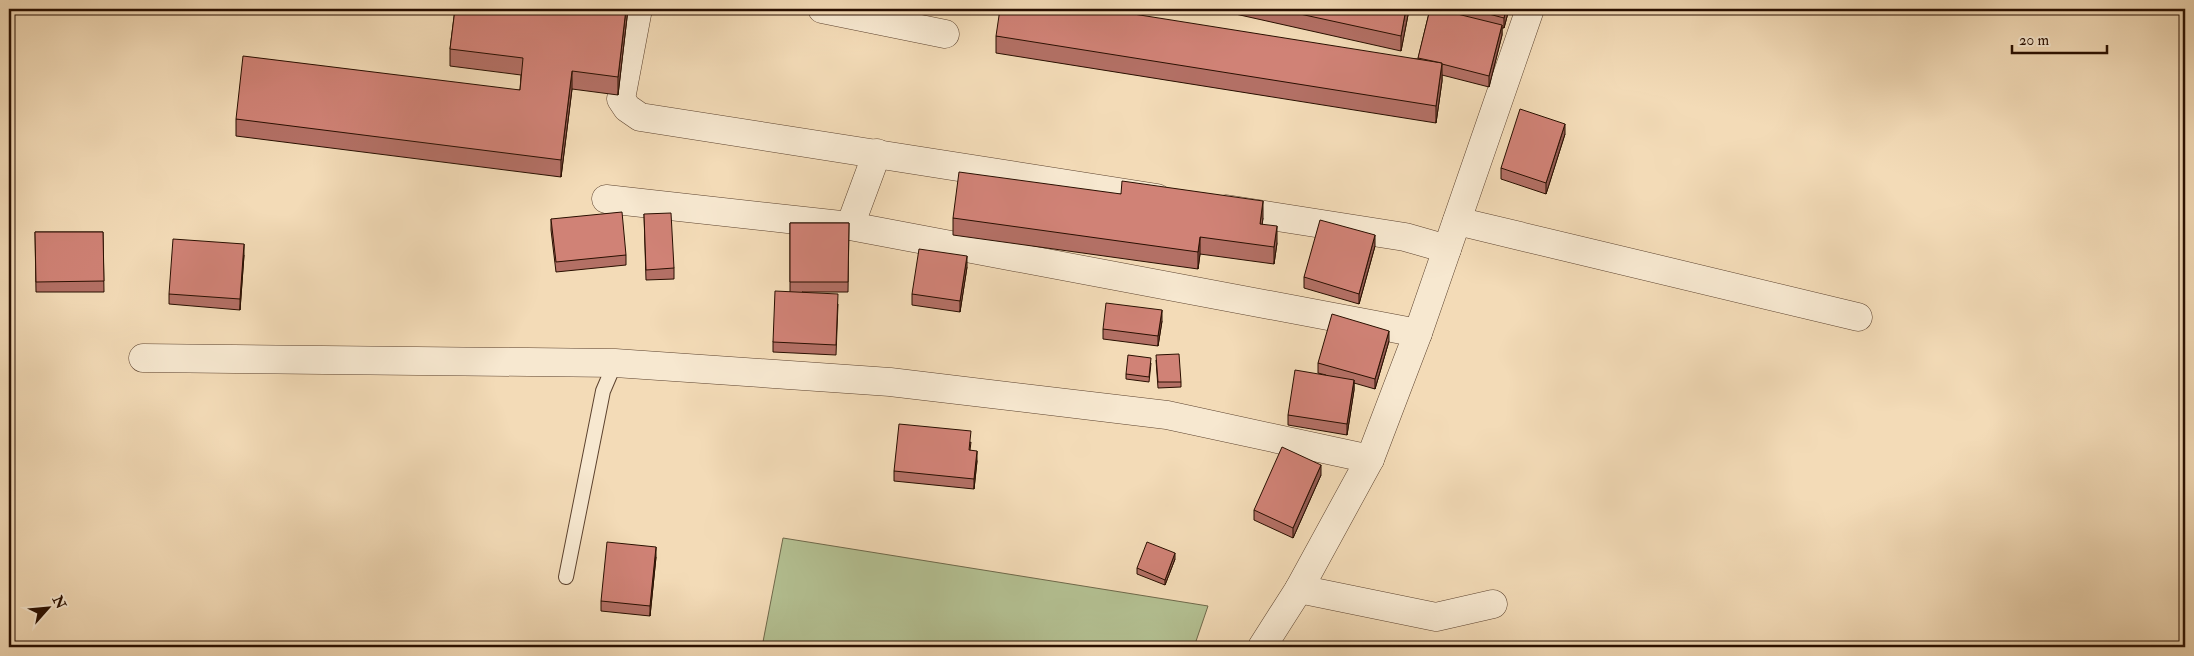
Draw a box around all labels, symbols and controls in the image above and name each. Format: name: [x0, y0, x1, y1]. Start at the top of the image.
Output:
scale bar: [2012, 22, 2106, 54]
text: 20 m: [2019, 31, 2049, 50]
north arrow: [22, 584, 72, 634]
text: N: [48, 592, 70, 612]

